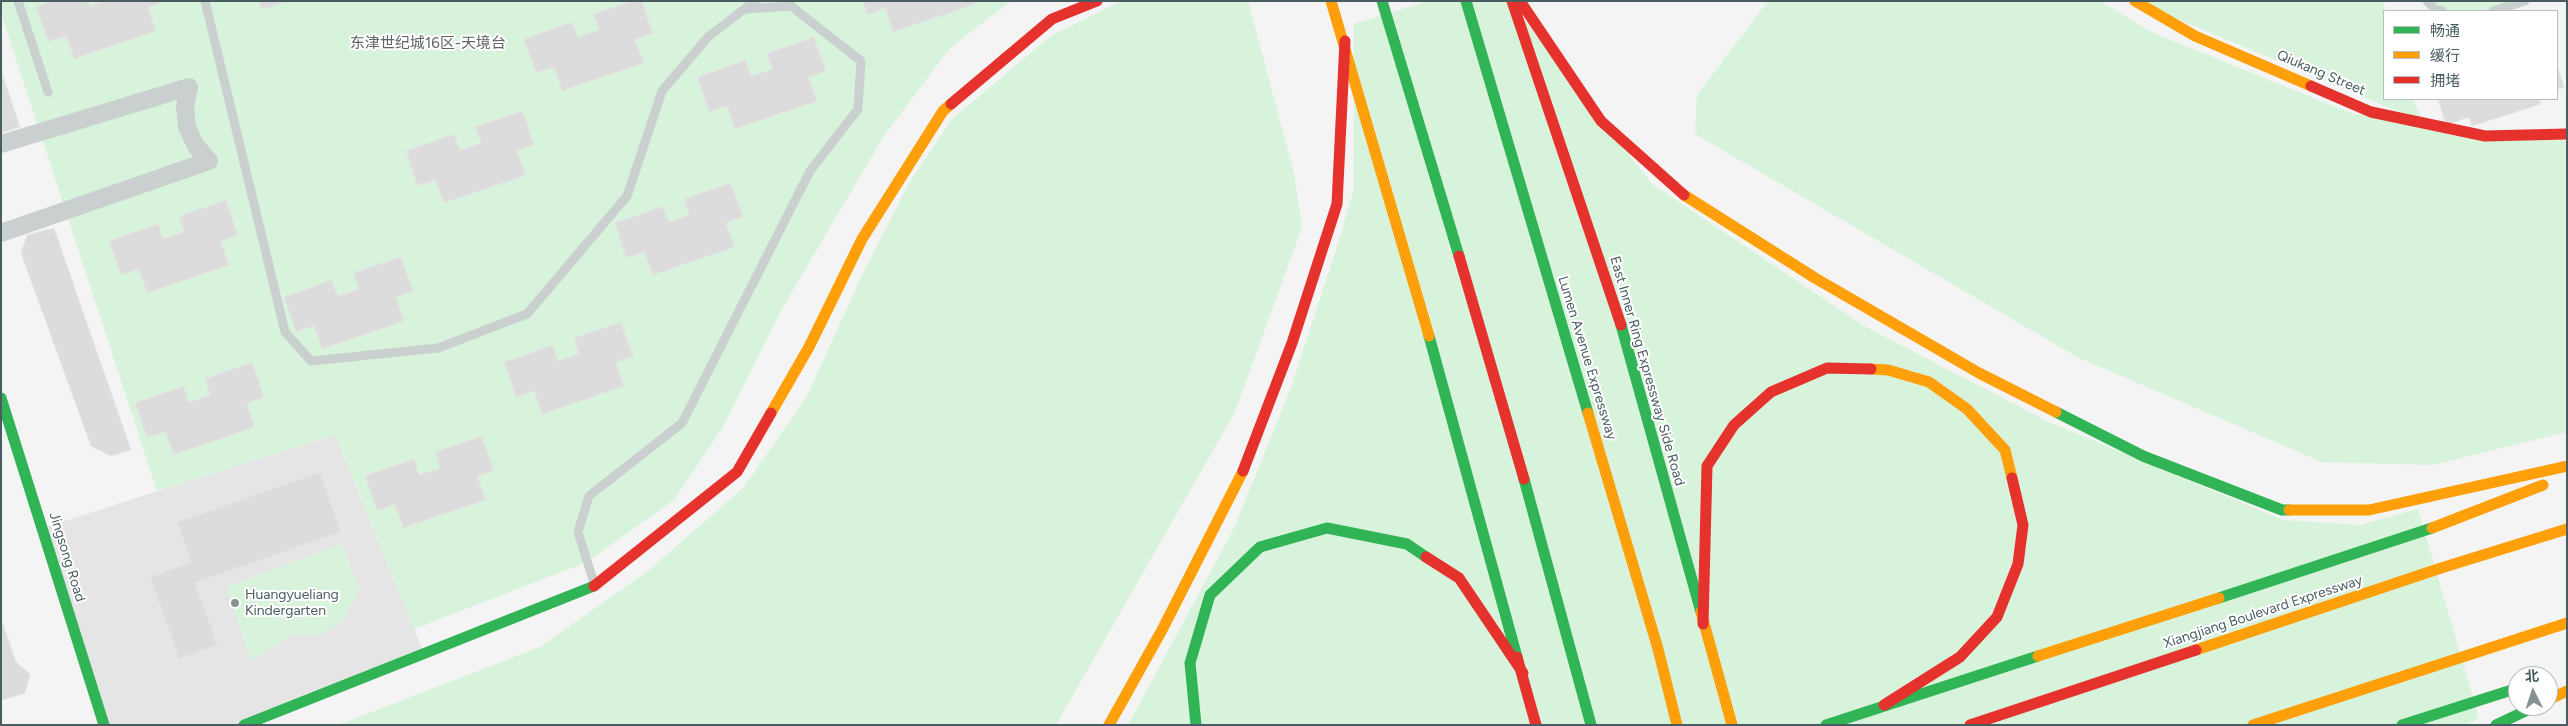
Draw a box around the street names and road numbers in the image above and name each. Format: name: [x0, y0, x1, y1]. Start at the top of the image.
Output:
street label: Qiukang Street: [2274, 47, 2368, 99]
street label: East Inner Ring Expressway Side Road: [1606, 254, 1688, 488]
street label: Lumen Avenue Expressway: [1554, 274, 1620, 442]
street label: Jingsong Road: [45, 510, 89, 604]
street label: Xiangjiang Boulevard Expressway: [2161, 572, 2365, 652]

